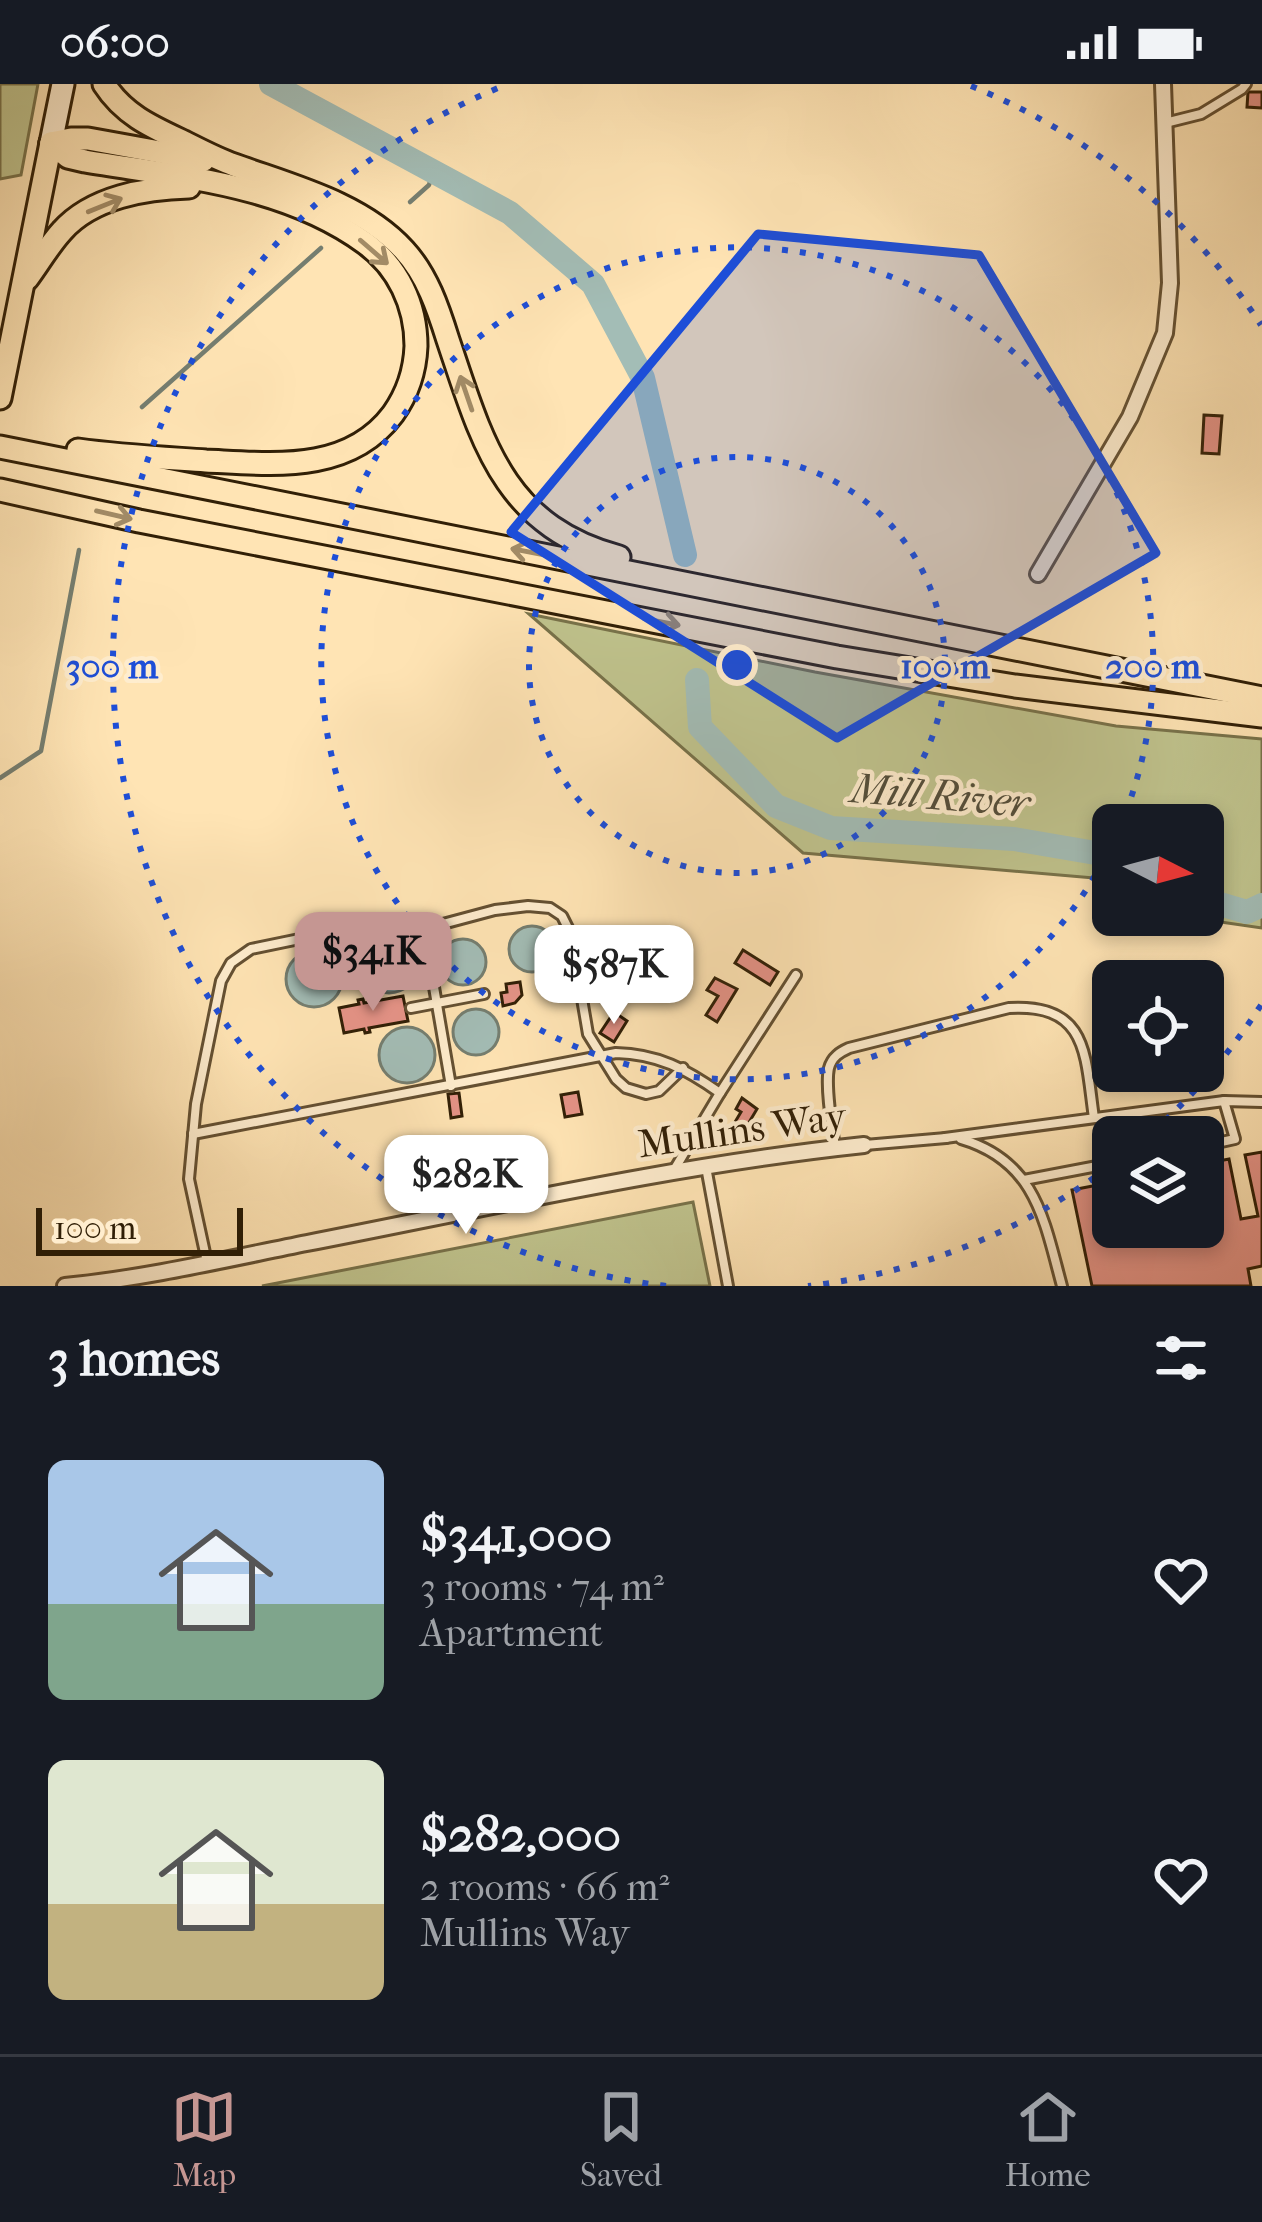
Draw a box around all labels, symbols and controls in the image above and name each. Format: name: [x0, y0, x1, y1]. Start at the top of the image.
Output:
text: 06:00: [60, 16, 170, 69]
one-way arrow: [85, 193, 122, 214]
one-way arrow: [358, 238, 389, 265]
one-way arrow: [454, 375, 475, 412]
one-way arrow: [95, 505, 133, 527]
one-way arrow: [511, 540, 549, 563]
one-way arrow: [641, 612, 680, 634]
centre of rings: [716, 644, 758, 686]
text: 300 m: [66, 645, 159, 687]
text: 100 m: [900, 645, 991, 687]
text: 200 m: [1105, 645, 1202, 687]
water label: Mill River: [846, 764, 1034, 828]
north arrow: [1092, 804, 1224, 936]
map controls: [1092, 804, 1224, 1248]
pin: $341K: [289, 912, 457, 1014]
pin: $587K: [530, 925, 698, 1027]
text: $341K: [322, 928, 424, 974]
text: $587K: [561, 941, 667, 987]
button: locate: [1092, 960, 1224, 1092]
street label: Mullins Way: [635, 1092, 850, 1167]
button: layers: [1092, 1116, 1224, 1248]
pin: $282K: [382, 1135, 550, 1237]
text: $282K: [411, 1151, 521, 1197]
scale bar: [36, 1202, 243, 1255]
text: 100 m: [54, 1209, 137, 1248]
icon: filters: [1148, 1325, 1214, 1391]
text: 3 homes: [48, 1328, 220, 1388]
text: $341,000: [420, 1504, 612, 1564]
icon: home: [144, 1508, 288, 1652]
icon: heart: [1148, 1547, 1214, 1613]
text: 3 rooms · 74 m²: [420, 1564, 664, 1610]
text: Apartment: [420, 1610, 603, 1656]
text: $282,000: [420, 1804, 621, 1864]
icon: home: [144, 1808, 288, 1952]
icon: heart: [1148, 1847, 1214, 1913]
text: 2 rooms · 66 m²: [420, 1864, 670, 1910]
text: Mullins Way: [420, 1910, 630, 1956]
tab: Map: [171, 2084, 237, 2195]
tab: Saved: [580, 2084, 662, 2195]
tab: Home: [1005, 2084, 1091, 2195]

